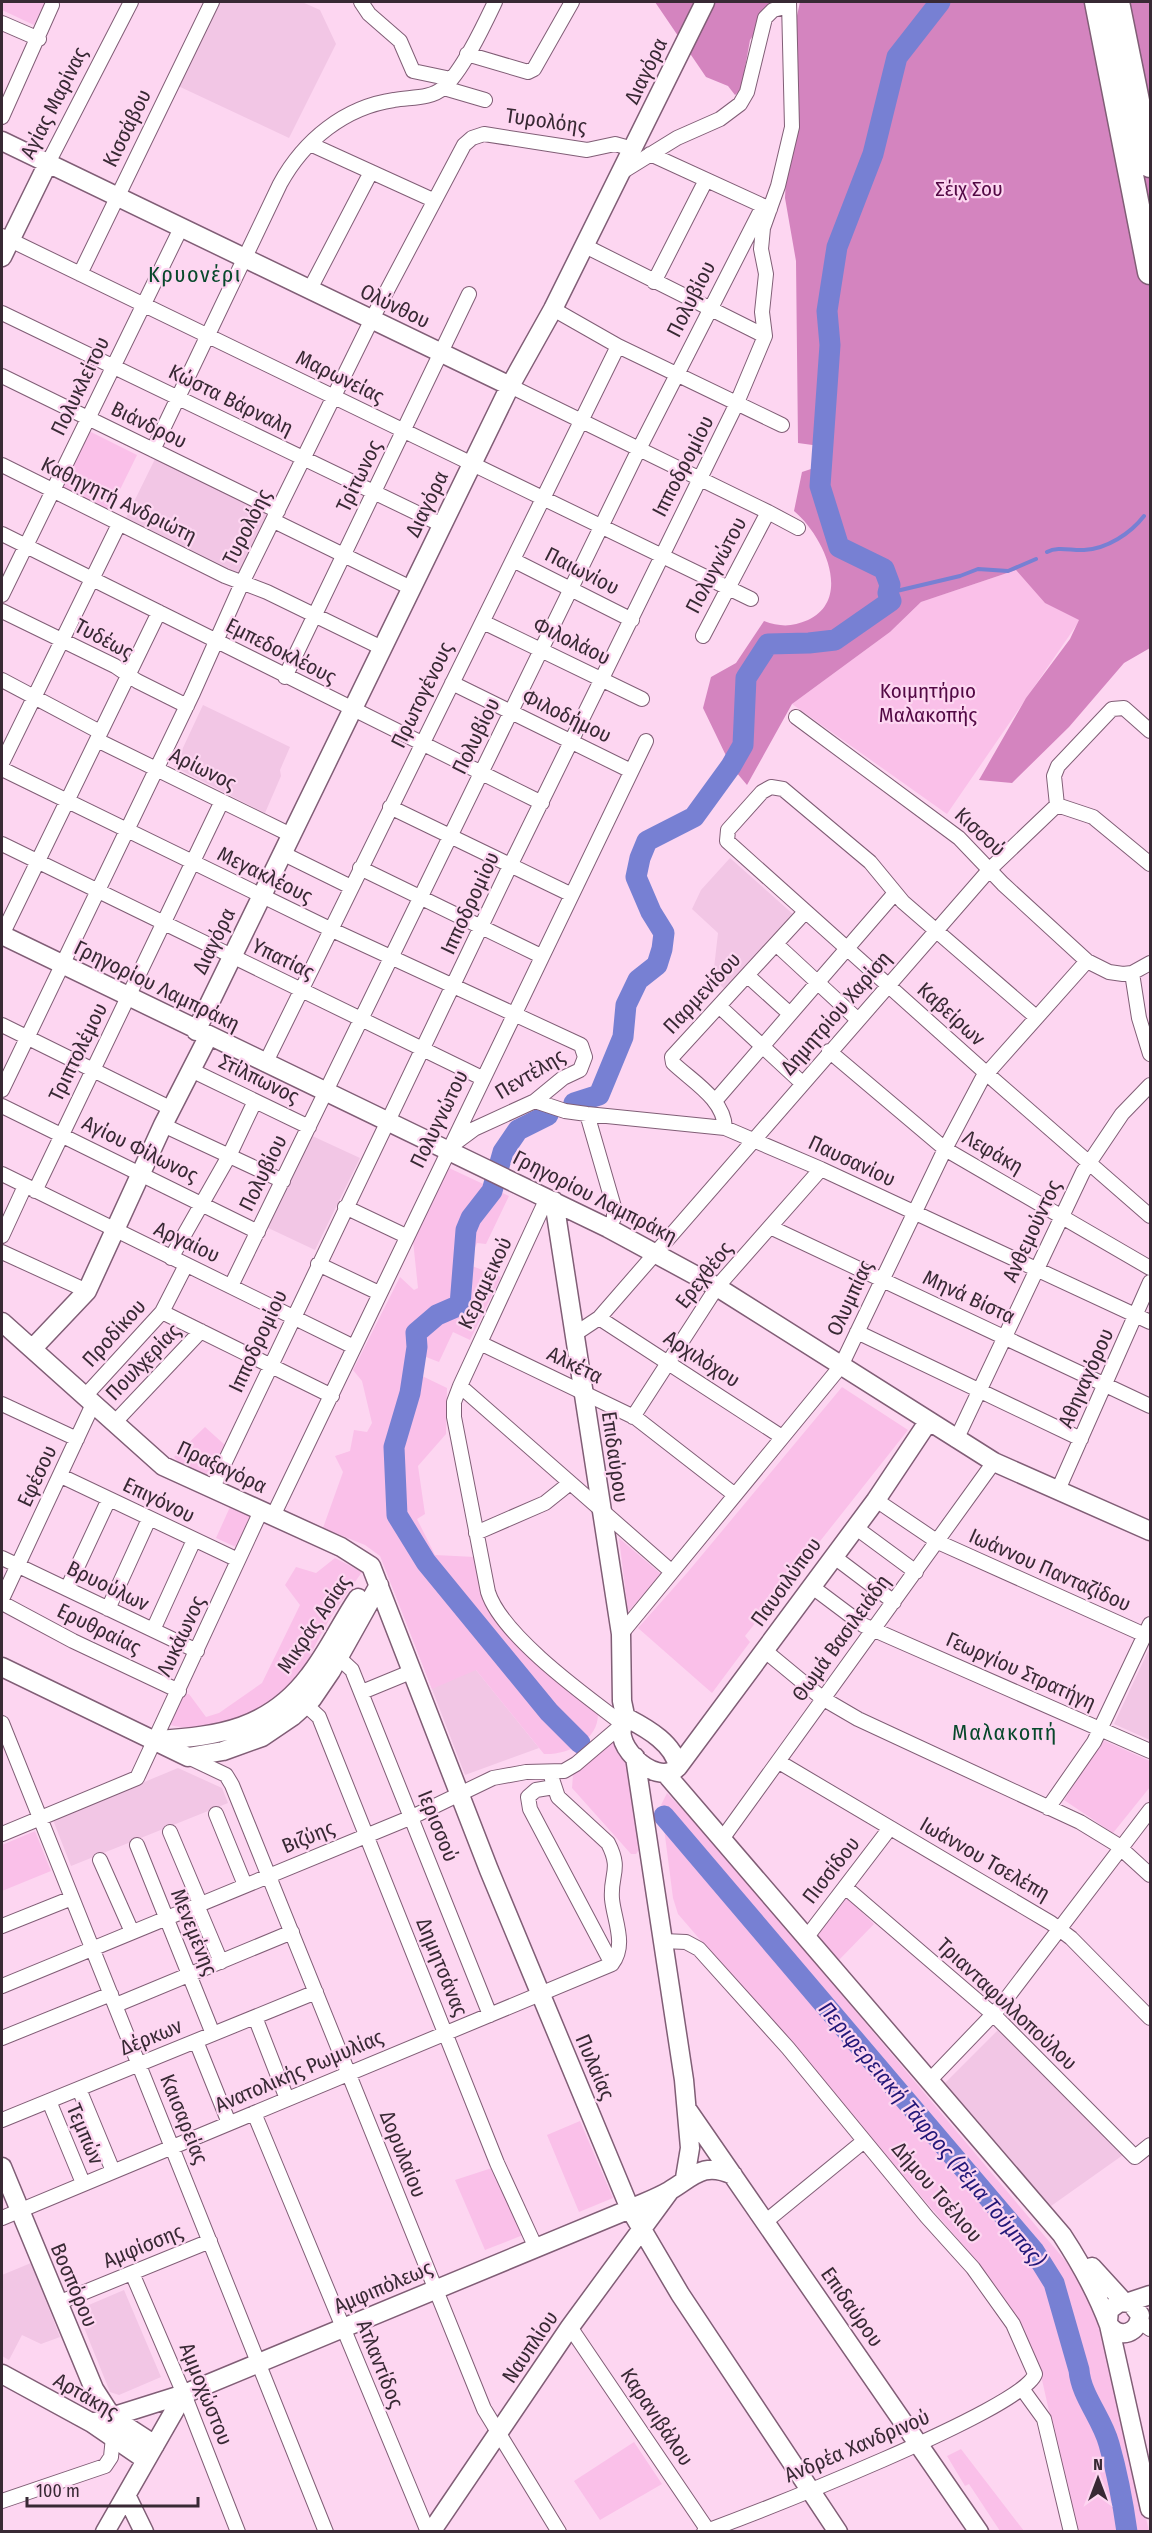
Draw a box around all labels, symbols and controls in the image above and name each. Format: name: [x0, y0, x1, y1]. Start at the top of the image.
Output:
street label: Διαγόρα: [619, 34, 673, 108]
street label: Αγίας Μαρίνας: [15, 43, 93, 163]
street label: Κισσάβου: [97, 85, 157, 171]
street label: Τυρολόης: [504, 102, 588, 140]
park label: Σέιχ Σου: [935, 176, 1003, 202]
street label: Πολυβίου: [661, 257, 721, 341]
district label: Κρυονέρι: [148, 261, 242, 288]
street label: Ολύνθου: [356, 278, 434, 334]
street label: Πολυκλείτου: [45, 332, 115, 440]
street label: Μαρωνείας: [292, 345, 388, 410]
street label: Κώστα Βάρναλη: [164, 359, 298, 441]
street label: Βιάνδρου: [107, 396, 191, 454]
street label: Ιπποδρομίου: [646, 411, 720, 521]
street label: Τρίτωνος: [330, 436, 388, 516]
street label: Καθηγητή Ανδριώτη: [37, 451, 201, 549]
street label: Διαγόρα: [400, 467, 454, 541]
street label: Τυρολόης: [217, 485, 277, 569]
street label: Πολυγνώτου: [680, 512, 752, 618]
street label: Παιωνίου: [540, 541, 624, 601]
street label: Φιλολάου: [529, 611, 615, 671]
street label: Εμπεδοκλέους: [221, 612, 341, 690]
street label: Τυδέως: [70, 613, 138, 665]
street label: Πρωτογένους: [385, 638, 459, 752]
park label: Κοιμητήριο Μαλακοπής: [879, 678, 977, 728]
street label: Φιλοδήμου: [518, 683, 616, 749]
street label: Πολυβίου: [446, 694, 506, 778]
street label: Αρίωνος: [165, 742, 241, 796]
street label: Κισσού: [949, 802, 1011, 862]
street label: Μεγακλέους: [213, 841, 317, 909]
street label: Ιπποδρομίου: [435, 848, 505, 958]
street label: Διαγόρα: [187, 904, 241, 978]
street label: Υπατίας: [248, 933, 319, 985]
street label: Γρηγορίου Λαμπράκη: [70, 935, 244, 1037]
street label: Δημητρίου Χαρίση: [775, 946, 897, 1080]
street label: Παρμενίδου: [658, 947, 746, 1039]
street label: Καβείρων: [912, 977, 990, 1051]
street label: Τριπτολέμου: [43, 998, 113, 1106]
street label: Πεντέλης: [490, 1043, 570, 1105]
street label: Στίλπωνος: [215, 1048, 303, 1110]
street label: Πολυγνώτου: [404, 1066, 474, 1172]
street label: Αγίου Φίλωνος: [78, 1110, 202, 1188]
street label: Λεφάκη: [958, 1124, 1028, 1180]
street label: Παυσανίου: [804, 1129, 900, 1193]
street label: Πολυβίου: [233, 1131, 293, 1215]
street label: Γρηγορίου Λαμπράκη: [508, 1144, 682, 1250]
street label: Ανθεμούντος: [997, 1176, 1067, 1286]
street label: Αργαίου: [150, 1216, 224, 1268]
street label: Κεραμεικού: [452, 1233, 518, 1333]
street label: Ερεχθέος: [670, 1236, 738, 1314]
street label: Ολυμπίας: [821, 1256, 879, 1340]
street label: Μηνά Βίστα: [919, 1264, 1019, 1330]
street label: Ιπποδρομίου: [223, 1286, 293, 1396]
street label: Προδίκου: [77, 1294, 151, 1372]
street label: Πουλχερίας: [100, 1318, 186, 1406]
street label: Αθηναγόρου: [1053, 1324, 1119, 1432]
street label: Αρχιλόχου: [659, 1325, 745, 1393]
street label: Αλκέτα: [543, 1340, 607, 1390]
street label: Επιδαύρου: [596, 1410, 634, 1504]
street label: Πραξαγόρα: [173, 1435, 271, 1499]
street label: Εφέσου: [12, 1441, 62, 1511]
street label: Επιγόνου: [119, 1471, 199, 1529]
street label: Ιωάννου Πανταζίδου: [965, 1523, 1135, 1617]
street label: Παυσιλύπου: [745, 1532, 827, 1632]
street label: Βρυούλων: [63, 1555, 153, 1617]
street label: Θωμά Βασιλειάδη: [786, 1569, 896, 1707]
street label: Μικράς Ασίας: [272, 1570, 357, 1678]
street label: Λυκάωνος: [151, 1591, 211, 1681]
street label: Ερυθραίας: [53, 1598, 145, 1660]
street label: Γεωργίου Στρατήγη: [942, 1626, 1100, 1716]
district label: Μαλακοπή: [952, 1719, 1058, 1746]
street label: Ιερισσού: [412, 1786, 464, 1866]
street label: Ιωάννου Τσελέπη: [915, 1811, 1055, 1907]
street label: Βιζύης: [278, 1815, 338, 1859]
street label: Πισσίδου: [797, 1831, 865, 1909]
street label: Μενεμένης: [165, 1885, 223, 1979]
street label: Δημητσάνας: [410, 1914, 474, 2020]
street label: Τριανταφυλλοπούλου: [931, 1932, 1083, 2076]
water label: Περιφερειακή Τάφρος (Ρέμα Τούμπας): [813, 1996, 1052, 2273]
street label: Δέρκων: [116, 2013, 186, 2061]
street label: Ανατολικής Ρωμυλίας: [211, 2024, 387, 2118]
street label: Πυλαίας: [570, 2030, 620, 2104]
street label: Καισαρείας: [154, 2070, 214, 2168]
street label: Τεμπών: [61, 2100, 109, 2168]
street label: Δορυλαίου: [374, 2107, 432, 2201]
street label: Δήμου Τσέλιου: [886, 2136, 988, 2248]
street label: Αμφίσσης: [99, 2218, 187, 2274]
street label: Βοσπόρου: [45, 2239, 103, 2331]
street label: Αμφιπόλεως: [330, 2255, 436, 2319]
street label: Επιδαύρου: [815, 2262, 889, 2352]
street label: Ναυπλίου: [496, 2306, 564, 2388]
street label: Ατλαντίδος: [351, 2316, 409, 2412]
street label: Αμμοχώστου: [174, 2339, 238, 2449]
street label: Καρανιβάλου: [615, 2363, 699, 2471]
street label: Αρτάκης: [49, 2367, 123, 2425]
street label: Ανδρέα Χανδρινού: [780, 2404, 934, 2488]
north arrow: [1068, 2449, 1128, 2509]
text: N: [1093, 2455, 1103, 2474]
scale bar: [27, 2470, 198, 2508]
text: 100 m: [36, 2480, 80, 2502]

